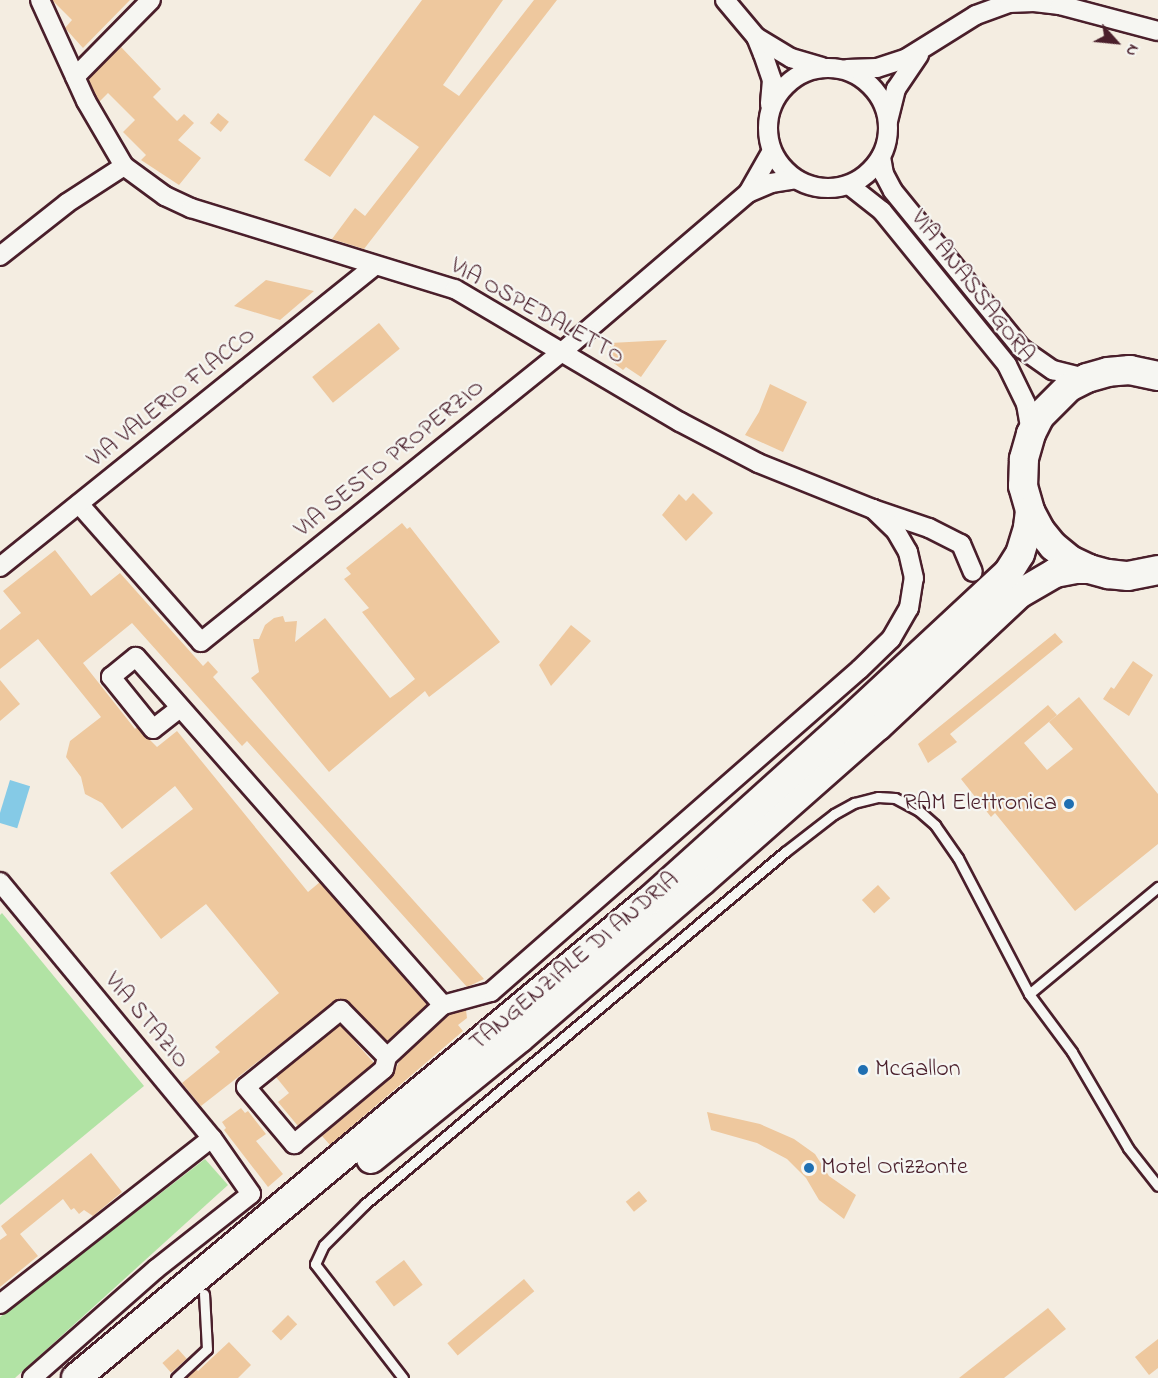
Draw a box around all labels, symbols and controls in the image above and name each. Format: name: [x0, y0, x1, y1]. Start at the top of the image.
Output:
north arrow: [1086, 12, 1146, 72]
text: N: [1119, 40, 1145, 60]
street label: VIA ANASSAGORA: [903, 205, 1041, 369]
street label: VIA OSPEDALETTO: [445, 252, 629, 372]
street label: VIA VALERIO FLACCO: [82, 321, 262, 475]
street label: VIA SESTO PROPERZIO: [289, 374, 491, 544]
place label: RAM Elettronica: [903, 790, 1057, 818]
marker: RAM Elettronica: [1062, 797, 1076, 811]
street label: TANGENZIALE DI ANDRIA: [465, 866, 685, 1058]
street label: VIA STAZIO: [97, 967, 195, 1075]
place label: McGallon: [875, 1056, 961, 1084]
marker: McGallon: [856, 1063, 870, 1077]
place label: Motel Orizzonte: [821, 1154, 968, 1182]
marker: Motel Orizzonte: [802, 1161, 816, 1175]

